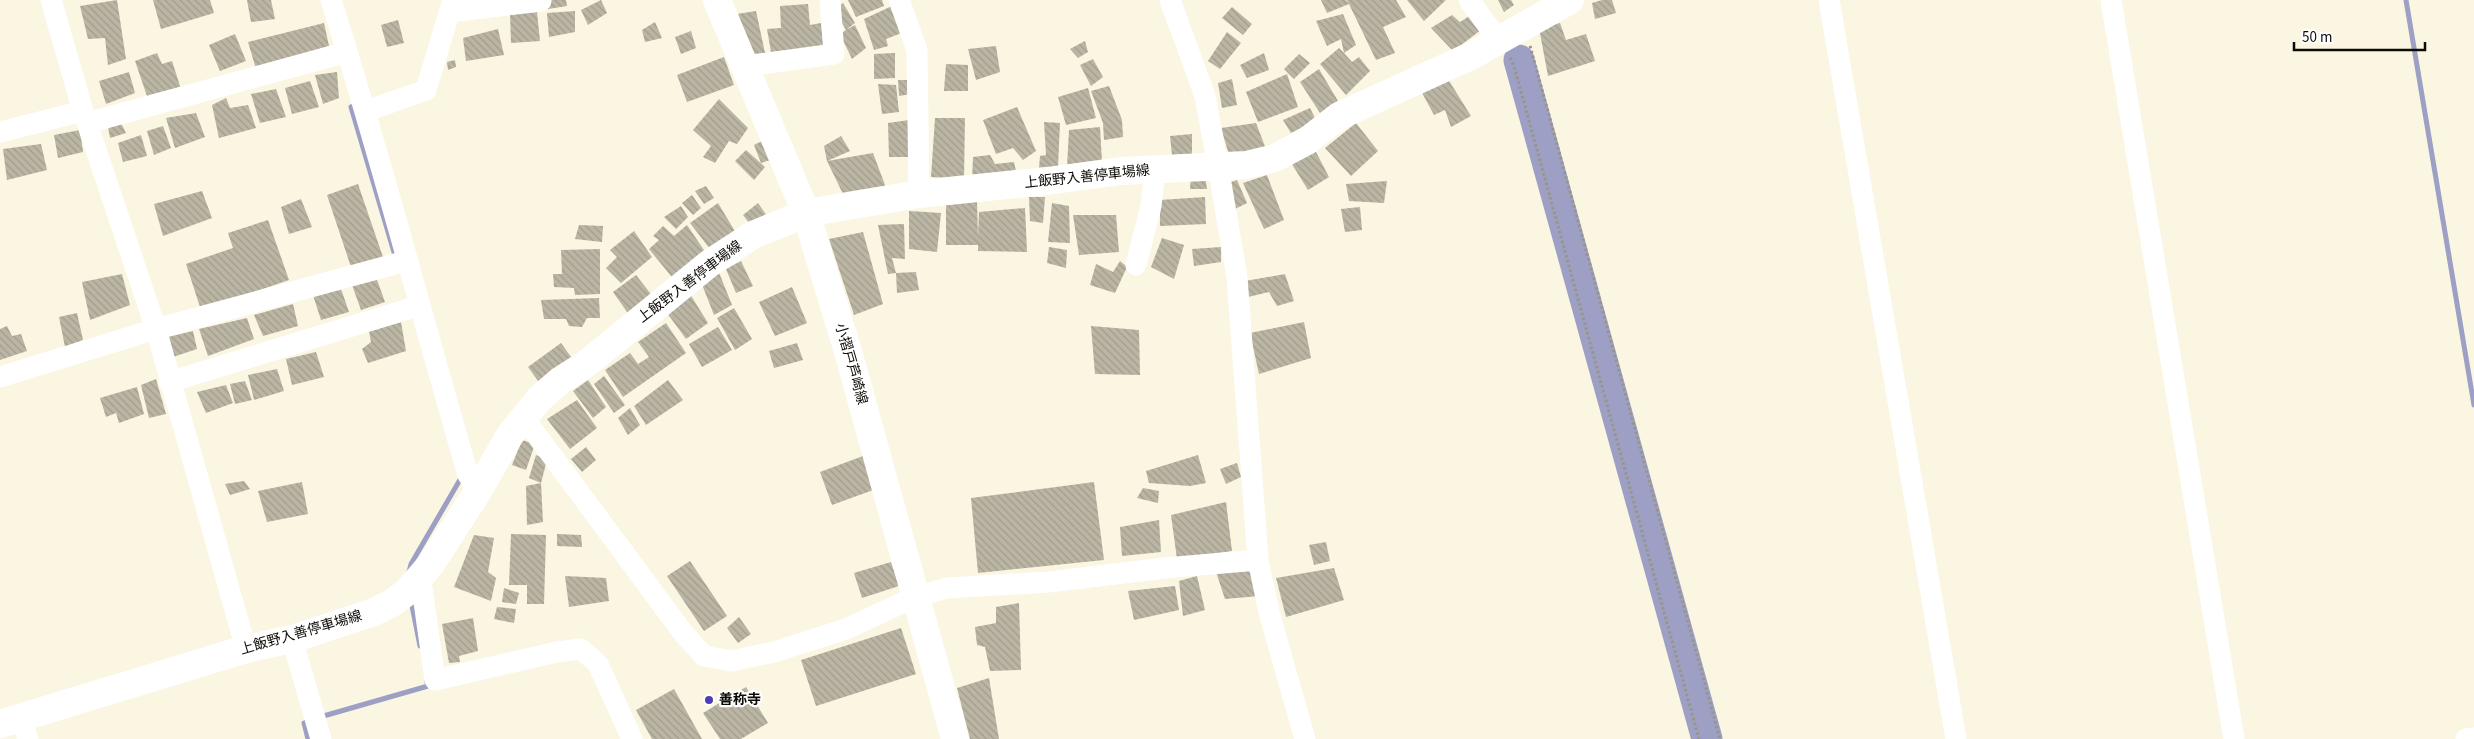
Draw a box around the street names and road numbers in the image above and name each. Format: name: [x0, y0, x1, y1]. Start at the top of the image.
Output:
street label: 上飯野入善停車場線: [1023, 160, 1151, 194]
street label: 上飯野入善停車場線: [634, 236, 746, 328]
street label: 小摺戸芦崎線: [830, 321, 872, 407]
street label: 上飯野入善停車場線: [238, 606, 364, 660]

